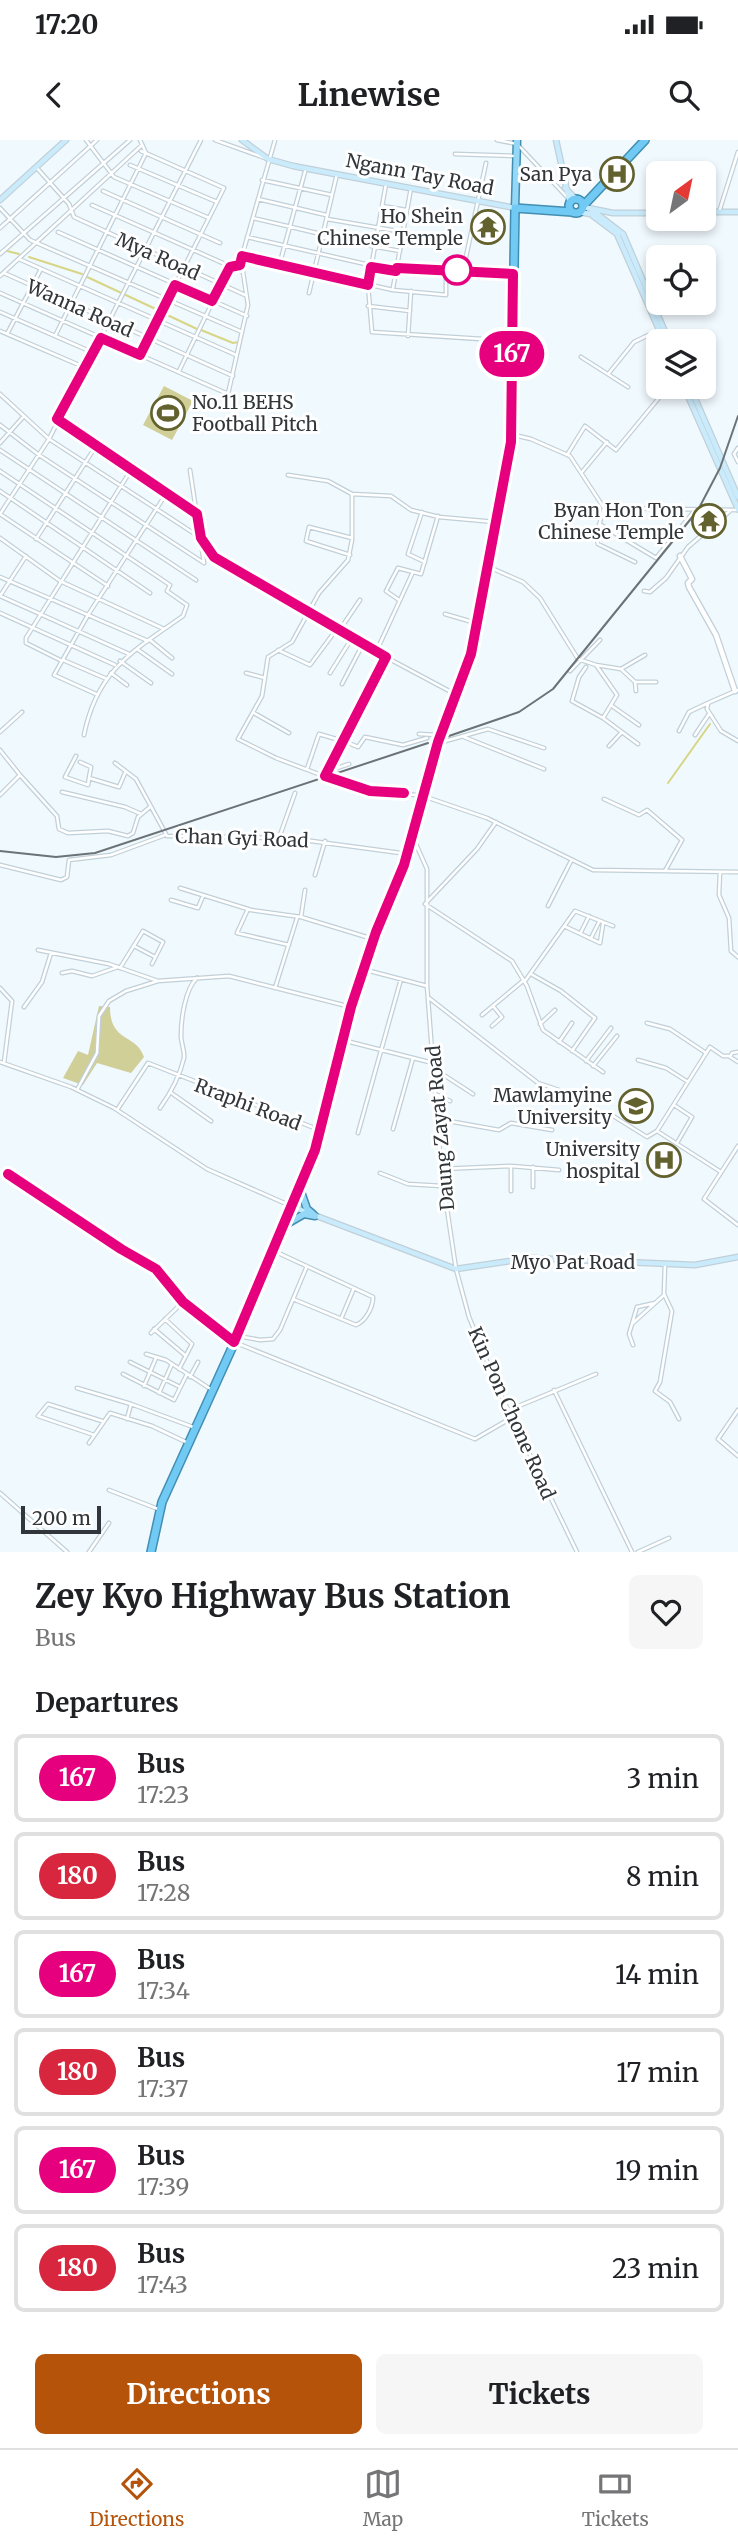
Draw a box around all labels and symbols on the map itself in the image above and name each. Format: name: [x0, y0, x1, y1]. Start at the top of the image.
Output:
street label: Ngann Tay Road: [344, 148, 496, 200]
hospital icon: San Pya: [598, 155, 636, 193]
north arrow: [646, 161, 716, 231]
place label: San Pya: [519, 162, 592, 186]
place label: Ho Shein Chinese Temple: [317, 204, 463, 250]
temple icon: Ho Shein Chinese Temple: [469, 208, 507, 246]
street label: Mya Road: [112, 227, 204, 285]
unlabelled marker: [442, 255, 472, 285]
street label: Wanna Road: [22, 273, 137, 342]
line badge: 167: [472, 331, 552, 377]
place label: No.11 BEHS Football Pitch: [192, 390, 318, 436]
sports icon: No.11 BEHS Football Pitch: [149, 394, 187, 432]
place label: Byan Hon Ton Chinese Temple: [538, 498, 684, 544]
temple icon: Byan Hon Ton Chinese Temple: [690, 502, 728, 540]
street label: Chan Gyi Road: [175, 824, 309, 852]
street label: Daung Zayat Road: [421, 1044, 459, 1212]
street label: Rraphi Road: [191, 1073, 305, 1135]
place label: Mawlamyine University: [493, 1083, 612, 1129]
school or university icon: Mawlamyine University: [617, 1087, 655, 1125]
place label: University hospital: [545, 1137, 640, 1183]
hospital icon: University hospital: [645, 1141, 683, 1179]
street label: Myo Pat Road: [511, 1250, 635, 1274]
street label: Kin Pon Chone Road: [463, 1323, 561, 1503]
scale bar: [21, 1503, 102, 1535]

